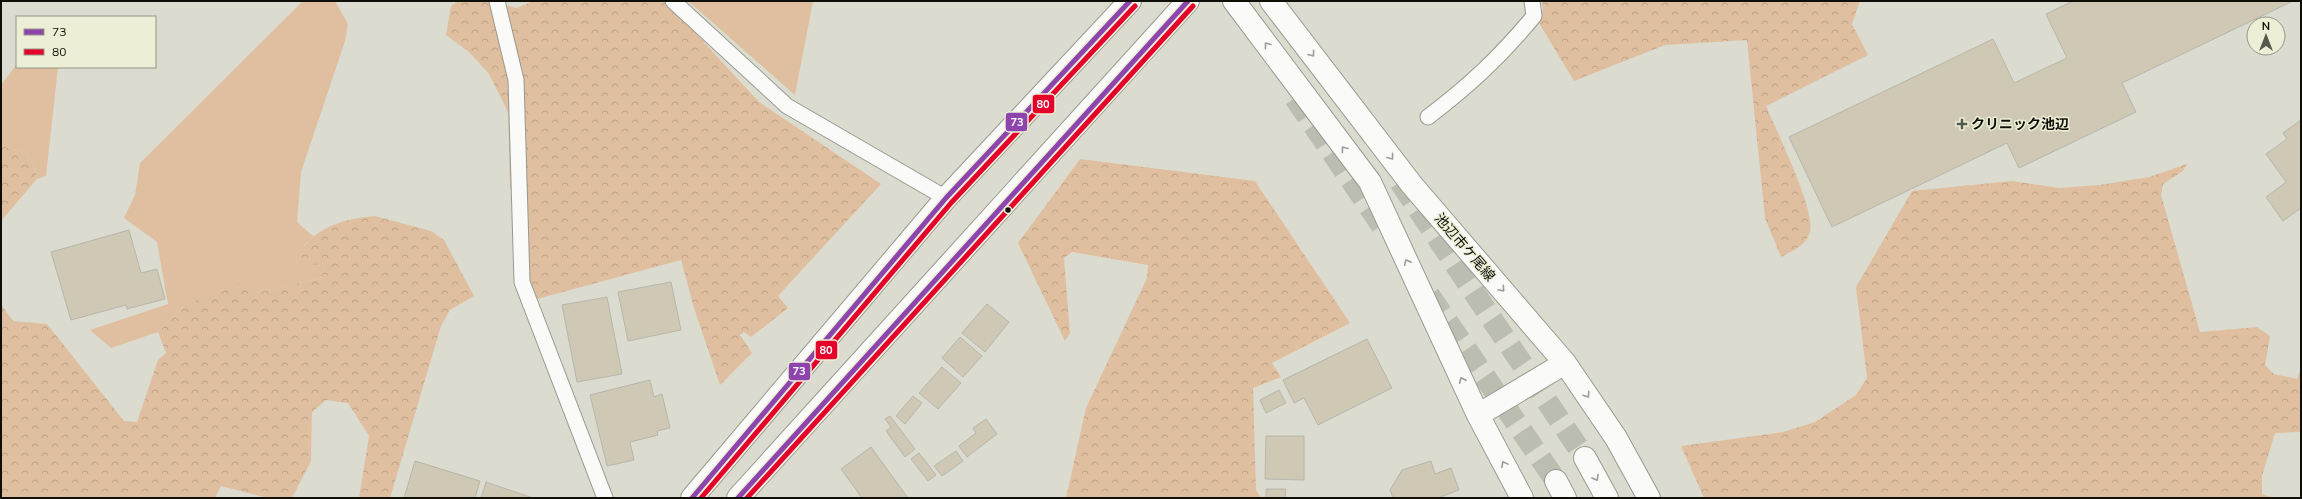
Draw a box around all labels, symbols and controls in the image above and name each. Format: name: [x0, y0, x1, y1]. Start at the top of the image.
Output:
legend: [16, 16, 156, 68]
north arrow: [2246, 16, 2286, 56]
text: N: [2262, 19, 2270, 33]
text: 73: [52, 24, 66, 39]
one-way arrow: [1264, 42, 1271, 49]
text: 80: [52, 44, 66, 59]
one-way arrow: [1307, 50, 1314, 57]
line badge: 80: [1032, 94, 1055, 114]
text: 80: [1036, 97, 1050, 111]
line badge: 73: [1005, 112, 1028, 132]
text: 73: [1010, 115, 1024, 129]
place label: クリニック池辺: [1971, 115, 2069, 133]
marker: クリニック池辺: [1956, 118, 1968, 130]
one-way arrow: [1342, 146, 1349, 153]
one-way arrow: [1386, 153, 1393, 160]
unlabelled marker: [1003, 205, 1013, 215]
street label: 池辺市ケ尾線: [1431, 209, 1499, 285]
one-way arrow: [1404, 259, 1412, 266]
one-way arrow: [1497, 284, 1504, 292]
line badge: 80: [815, 340, 838, 360]
text: 80: [819, 343, 833, 357]
line badge: 73: [788, 362, 811, 381]
text: 73: [792, 364, 806, 378]
one-way arrow: [1459, 376, 1467, 384]
one-way arrow: [1582, 391, 1590, 398]
one-way arrow: [1501, 460, 1509, 468]
one-way arrow: [1591, 474, 1599, 481]

